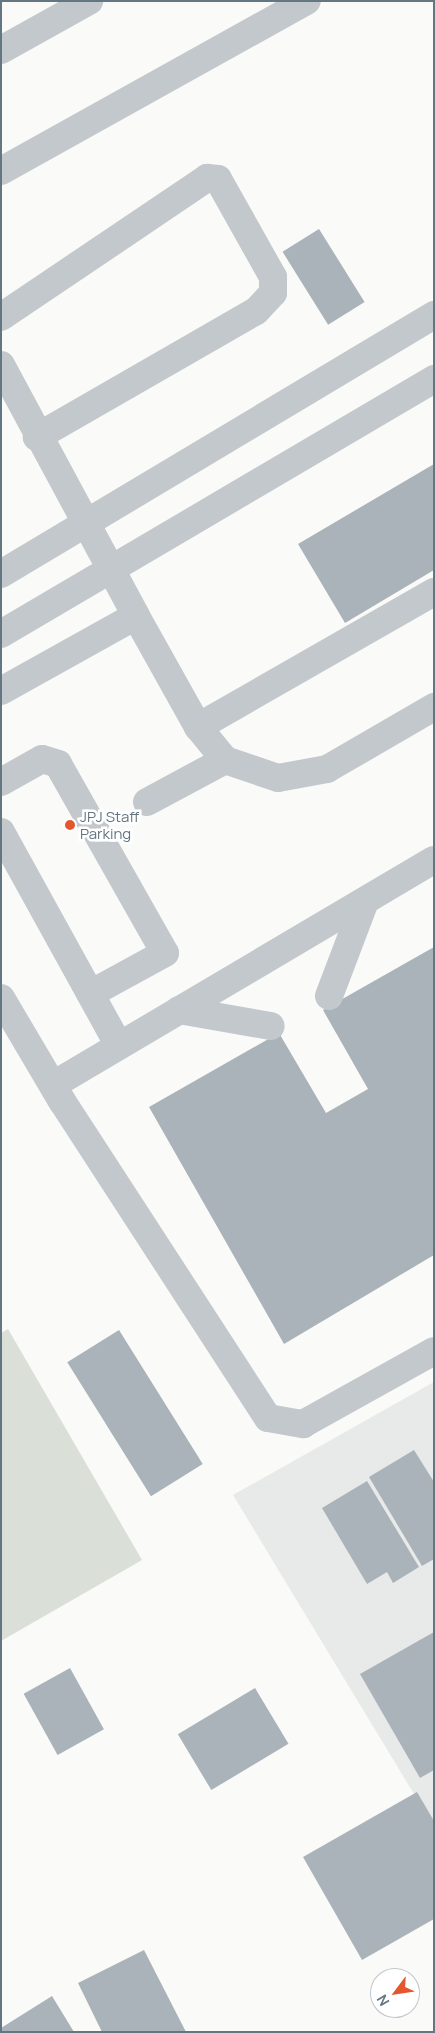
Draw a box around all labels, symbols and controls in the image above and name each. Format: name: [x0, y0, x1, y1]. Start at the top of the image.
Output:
place label: JPJ Staff Parking: [80, 807, 139, 842]
marker: JPJ Staff Parking: [64, 819, 76, 831]
north arrow: [370, 1968, 420, 2018]
text: N: [372, 1991, 393, 2010]

